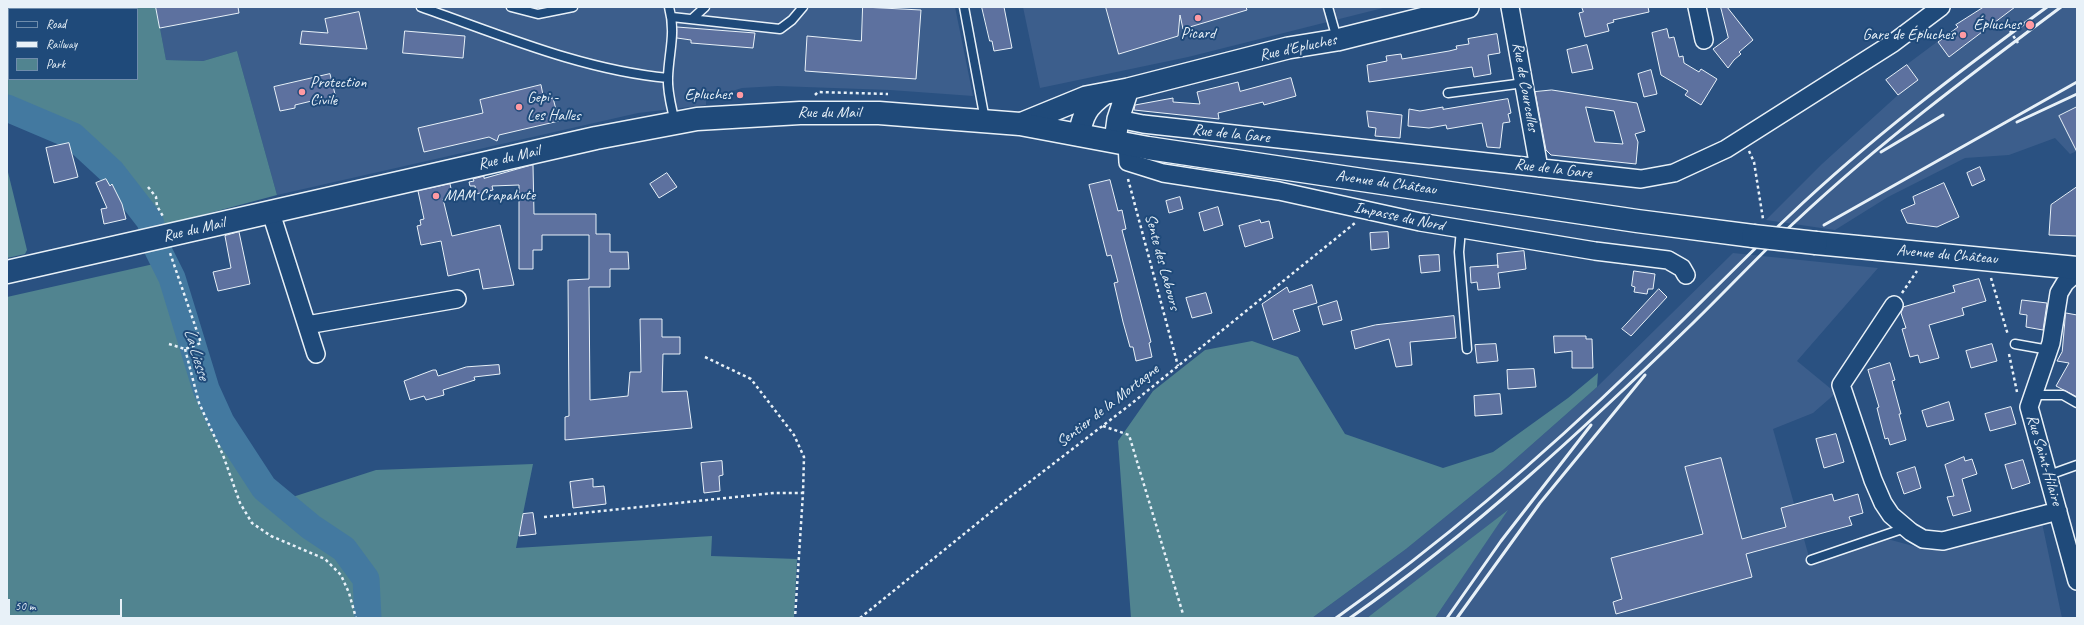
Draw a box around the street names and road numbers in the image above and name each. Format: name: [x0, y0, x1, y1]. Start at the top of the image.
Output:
street label: Rue d'Epluches: [1258, 30, 1338, 66]
street label: Rue de Courcelles: [1508, 41, 1542, 133]
street label: Rue du Mail: [797, 103, 861, 123]
street label: Rue de la Gare: [1191, 120, 1271, 148]
street label: Rue du Mail: [476, 142, 542, 174]
street label: Rue de la Gare: [1513, 155, 1593, 183]
street label: Avenue du Château: [1334, 166, 1438, 200]
street label: Impasse du Nord: [1352, 198, 1446, 236]
street label: Sente des Labours: [1140, 212, 1184, 312]
street label: Rue du Mail: [161, 214, 227, 246]
street label: Avenue du Château: [1896, 241, 1998, 269]
street label: Sentier de la Mortagne: [1053, 360, 1163, 452]
street label: Rue Saint-Hilaire: [2022, 412, 2066, 508]

